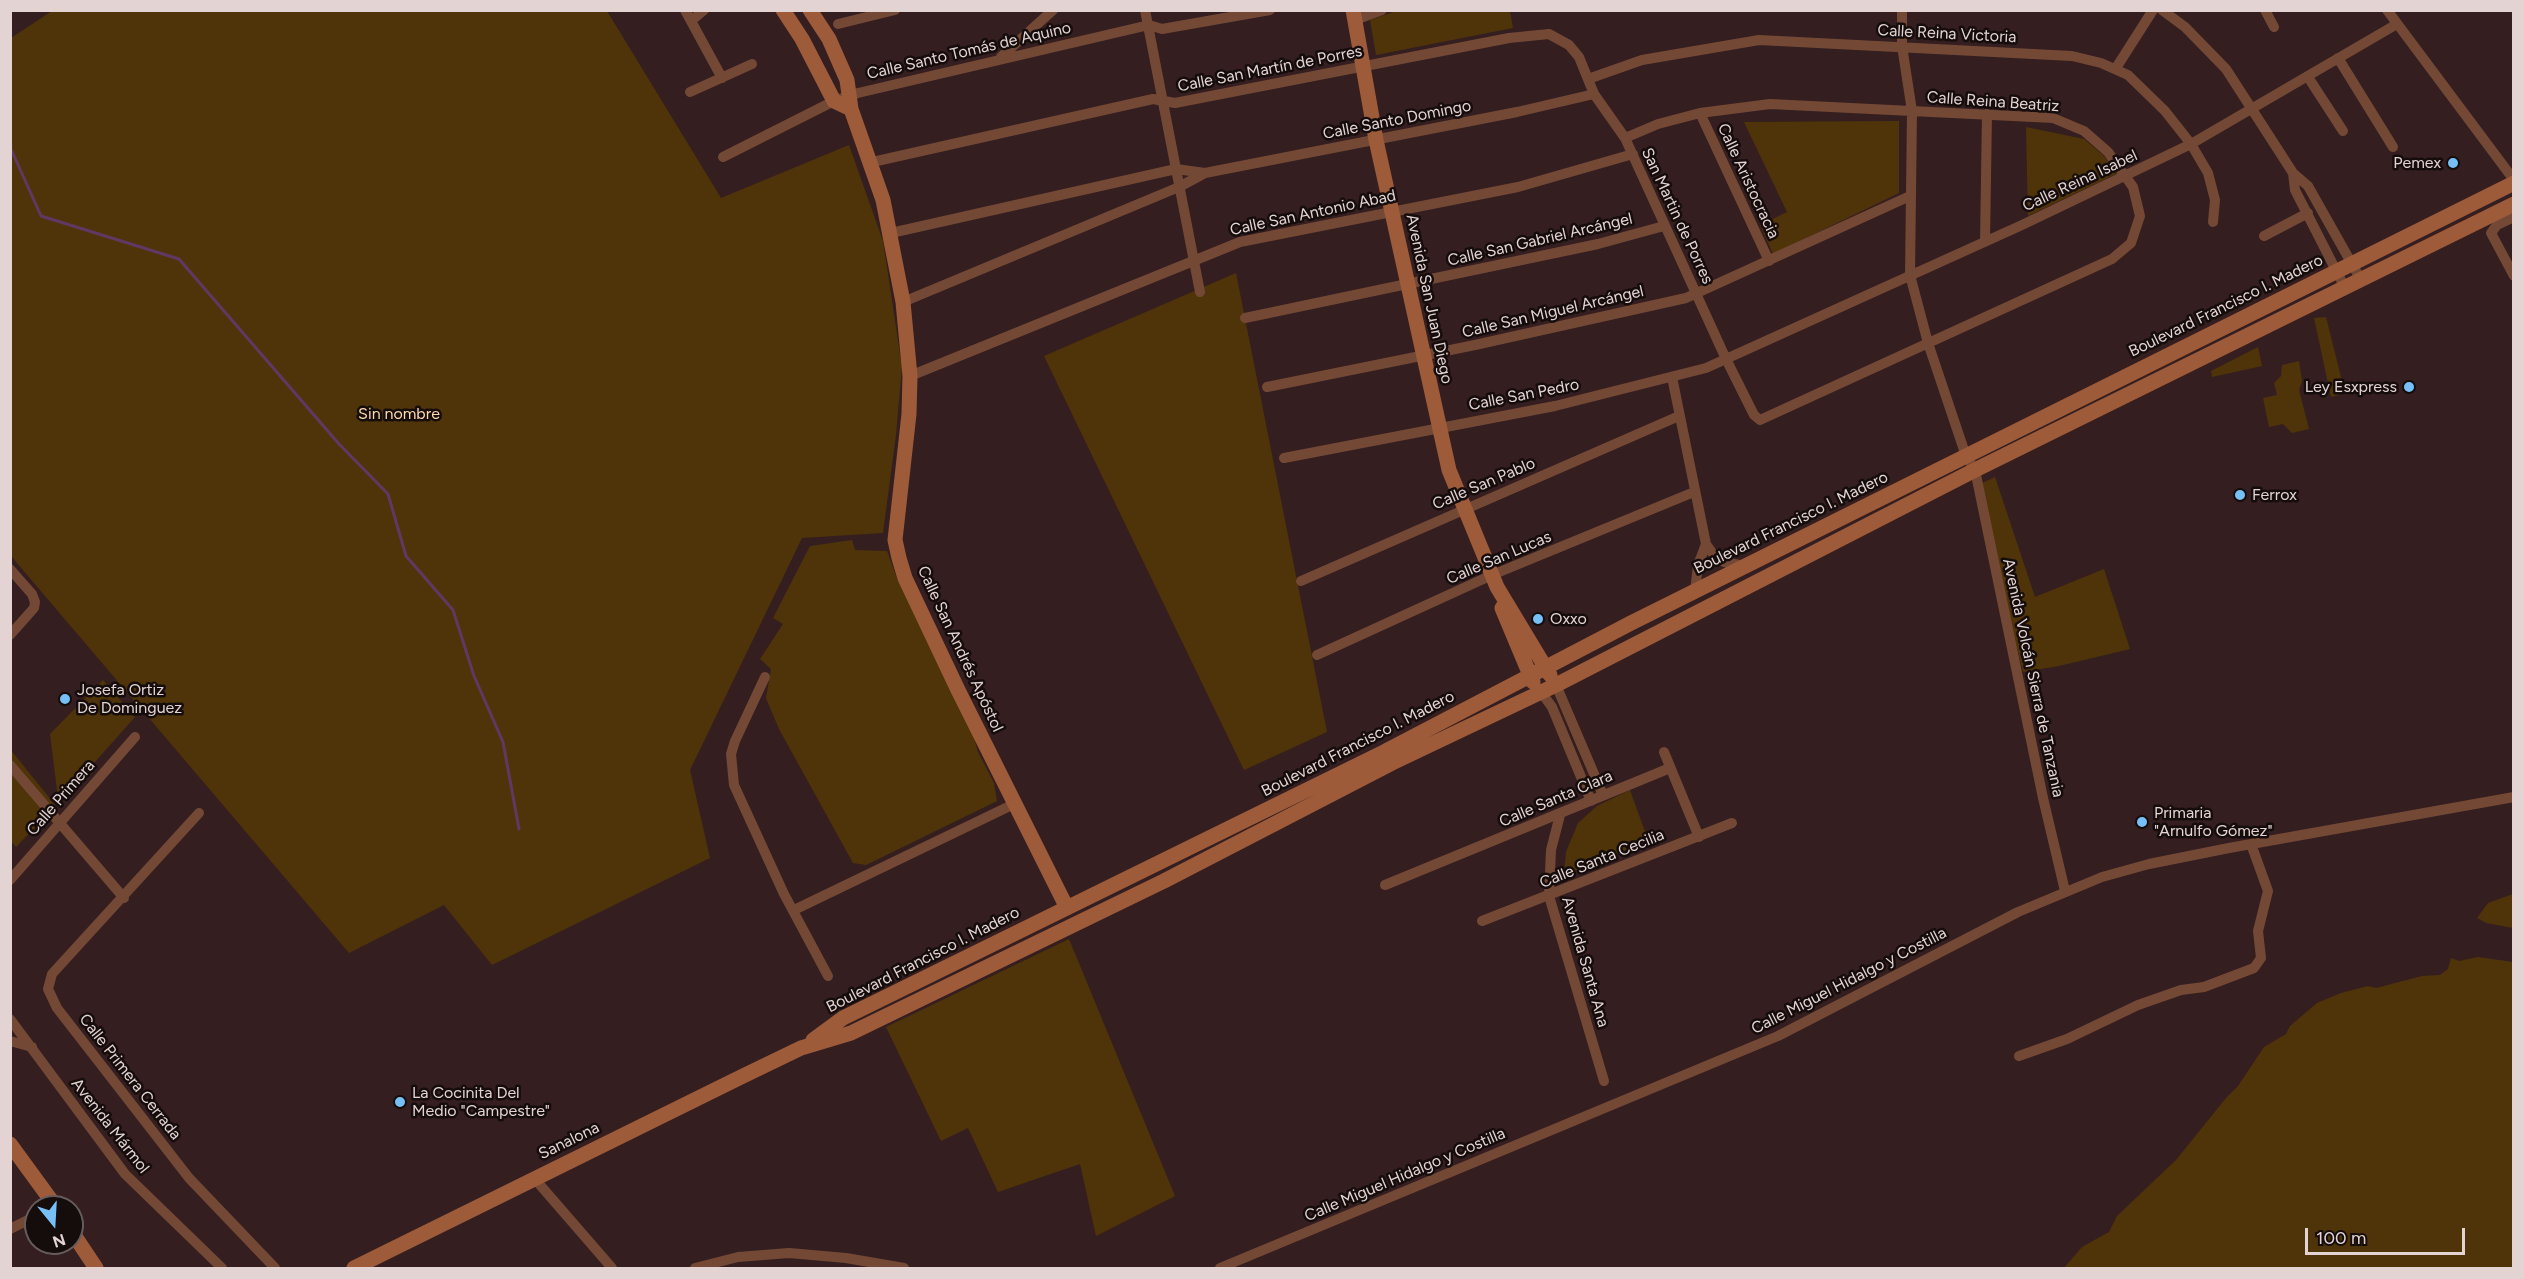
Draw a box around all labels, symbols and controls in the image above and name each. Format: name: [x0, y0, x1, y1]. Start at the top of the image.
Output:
street label: Calle Santo Tomás de Aquino: [865, 18, 1073, 84]
street label: Calle Reina Victoria: [1877, 21, 2017, 47]
street label: Calle San Martín de Porres: [1176, 42, 1364, 96]
street label: Calle Reina Beatriz: [1926, 88, 2060, 116]
street label: Calle Santo Domingo: [1321, 96, 1473, 144]
street label: Calle Aristocracia: [1713, 120, 1783, 242]
street label: San Martin de Porres: [1637, 145, 1717, 287]
street label: Calle Reina Isabel: [2020, 146, 2140, 216]
place label: Pemex: [2393, 153, 2441, 173]
marker: Pemex: [2446, 156, 2460, 170]
street label: Calle San Antonio Abad: [1228, 186, 1398, 240]
street label: Calle San Gabriel Arcángel: [1446, 209, 1634, 271]
street label: Avenida San Juan Diego: [1402, 212, 1456, 386]
street label: Boulevard Francisco I. Madero: [2126, 250, 2326, 362]
street label: Calle San Miguel Arcángel: [1460, 282, 1646, 342]
street label: Calle San Pedro: [1467, 375, 1581, 415]
place label: Ley Esxpress: [2305, 377, 2397, 397]
marker: Ley Esxpress: [2402, 380, 2416, 394]
park label: Sin nombre: [358, 404, 440, 424]
street label: Calle San Pablo: [1430, 454, 1538, 514]
street label: Boulevard Francisco I. Madero: [1691, 467, 1891, 579]
place label: Ferrox: [2252, 485, 2297, 505]
marker: Ferrox: [2233, 488, 2247, 502]
street label: Calle San Lucas: [1444, 527, 1554, 589]
street label: Avenida Volcán Sierra de Tanzania: [1998, 557, 2068, 799]
street label: Calle San Andrés Apóstol: [913, 563, 1007, 735]
place label: Oxxo: [1550, 609, 1587, 629]
marker: Oxxo: [1531, 612, 1545, 626]
place label: Josefa Ortiz De Dominguez: [77, 680, 182, 718]
street label: Boulevard Francisco I. Madero: [1258, 687, 1458, 801]
marker: Josefa Ortiz De Dominguez: [58, 692, 72, 706]
street label: Calle Primera: [23, 756, 99, 840]
street label: Calle Santa Clara: [1496, 766, 1616, 832]
place label: Primaria "Arnulfo Gómez": [2154, 803, 2273, 841]
marker: Primaria "Arnulfo Gómez": [2135, 815, 2149, 829]
street label: Calle Santa Cecilia: [1537, 825, 1667, 893]
street label: Avenida Santa Ana: [1557, 895, 1613, 1029]
street label: Boulevard Francisco I. Madero: [823, 903, 1023, 1017]
street label: Calle Miguel Hidalgo y Costilla: [1748, 923, 1950, 1039]
street label: Calle Primera Cerrada: [75, 1010, 185, 1144]
street label: Avenida Mármol: [67, 1075, 153, 1177]
place label: La Cocinita Del Medio "Campestre": [412, 1083, 550, 1121]
marker: La Cocinita Del Medio "Campestre": [393, 1095, 407, 1109]
street label: Sanalona: [536, 1118, 602, 1164]
street label: Calle Miguel Hidalgo y Costilla: [1302, 1124, 1508, 1226]
north arrow: [24, 1195, 84, 1255]
scale bar: [2308, 1216, 2468, 1254]
text: 100 m: [2316, 1227, 2366, 1249]
text: N: [50, 1230, 68, 1252]

